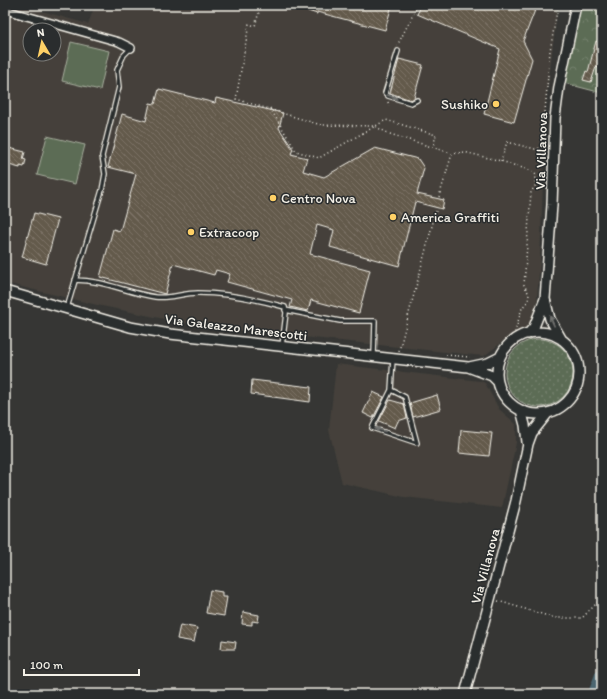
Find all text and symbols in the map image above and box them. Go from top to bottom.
north arrow [22,22,62,62]
text: N [36,26,45,40]
one-way arrow [387,94,399,100]
place label: Sushiko [441,96,488,113]
marker: Sushiko [491,99,501,109]
street label: Via Villanova [532,111,551,190]
place label: Centro Nova [281,190,357,207]
marker: Centro Nova [268,193,278,203]
place label: America Graffiti [401,209,499,226]
marker: America Graffiti [388,212,398,222]
place label: Extracoop [199,224,259,241]
marker: Extracoop [186,227,196,237]
street label: Via Galeazzo Marescotti [164,310,308,345]
one-way arrow [548,314,554,326]
one-way arrow [374,427,386,433]
street label: Via Villanova [467,526,504,606]
scale bar [24,651,139,677]
text: 100 m [30,658,63,672]

